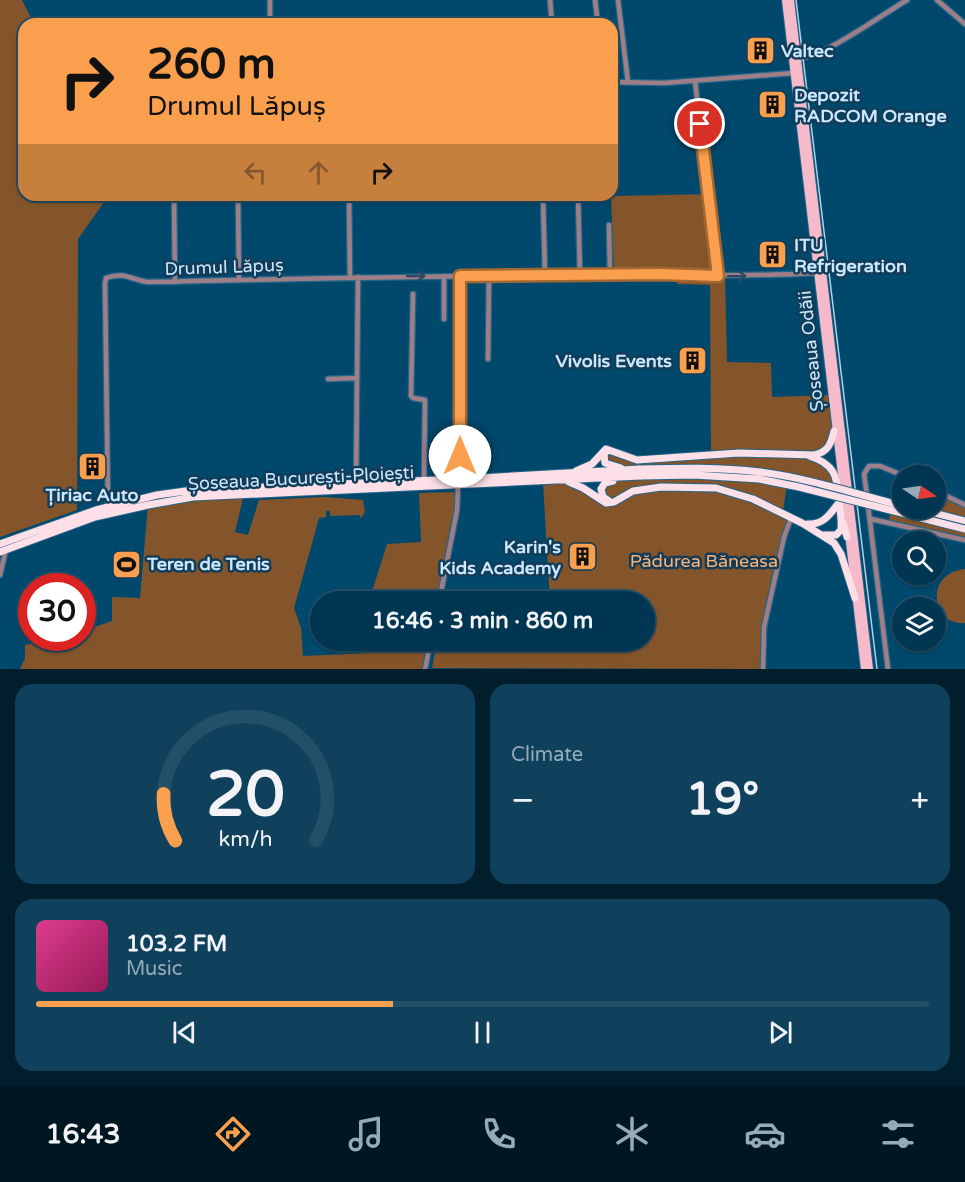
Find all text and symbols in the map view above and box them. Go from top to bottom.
building icon: Valtec [744,35,776,67]
text: 260 m [147,39,276,90]
place label: Valtec [781,40,834,62]
icon: right [48,42,126,120]
place label: Depozit RADCOM Orange [794,84,947,127]
building icon: Depozit RADCOM Orange [757,89,789,121]
text: Drumul Lăpuș [147,90,326,123]
pin [674,98,725,149]
icon: arrive [683,107,716,140]
icon: left [239,156,272,189]
icon: ahead [302,156,335,189]
icon: right [365,156,398,189]
place label: ITU Refrigeration [794,234,907,277]
building icon: ITU Refrigeration [757,239,789,271]
street label: Drumul Lăpuș [164,254,284,280]
one-way arrow [406,270,426,282]
one-way arrow [727,271,747,282]
street label: Șoseaua Odăii [794,289,828,413]
building icon: Vivolis Events [677,345,709,377]
place label: Vivolis Events [556,350,672,372]
position arrow [428,424,492,488]
building icon: Țiriac Auto [76,450,108,482]
street label: Șoseaua București-Ploiești [187,461,415,495]
north arrow [892,465,946,519]
map controls [892,465,946,651]
place label: Țiriac Auto [45,484,138,506]
button: search [892,531,946,585]
place label: Karin's Kids Academy [439,536,561,579]
building icon: Karin's Kids Academy [566,541,598,573]
sports icon: Teren de Tenis [110,548,142,580]
park label: Pădurea Băneasa [630,550,778,572]
place label: Teren de Tenis [146,553,270,575]
speed limit sign: 30 [18,573,96,651]
button: layers [892,597,946,651]
text: 16:46 · 3 min · 860 m [372,608,593,634]
text: Climate [511,743,583,767]
text: 20 [206,758,284,833]
text: 19° [686,773,759,827]
text: − [511,781,535,820]
text: + [910,781,929,820]
text: km/h [218,826,272,852]
text: 103.2 FM [126,931,227,957]
text: Music [126,957,182,981]
icon: previous [168,1016,201,1049]
icon: pause [466,1016,499,1049]
icon: next [764,1016,797,1049]
icon: directions [212,1113,254,1155]
icon: music [345,1113,387,1155]
icon: phone [478,1113,520,1155]
icon: climate [611,1113,653,1155]
icon: car [744,1113,786,1155]
icon: filters [877,1113,919,1155]
text: 16:43 [46,1118,120,1151]

